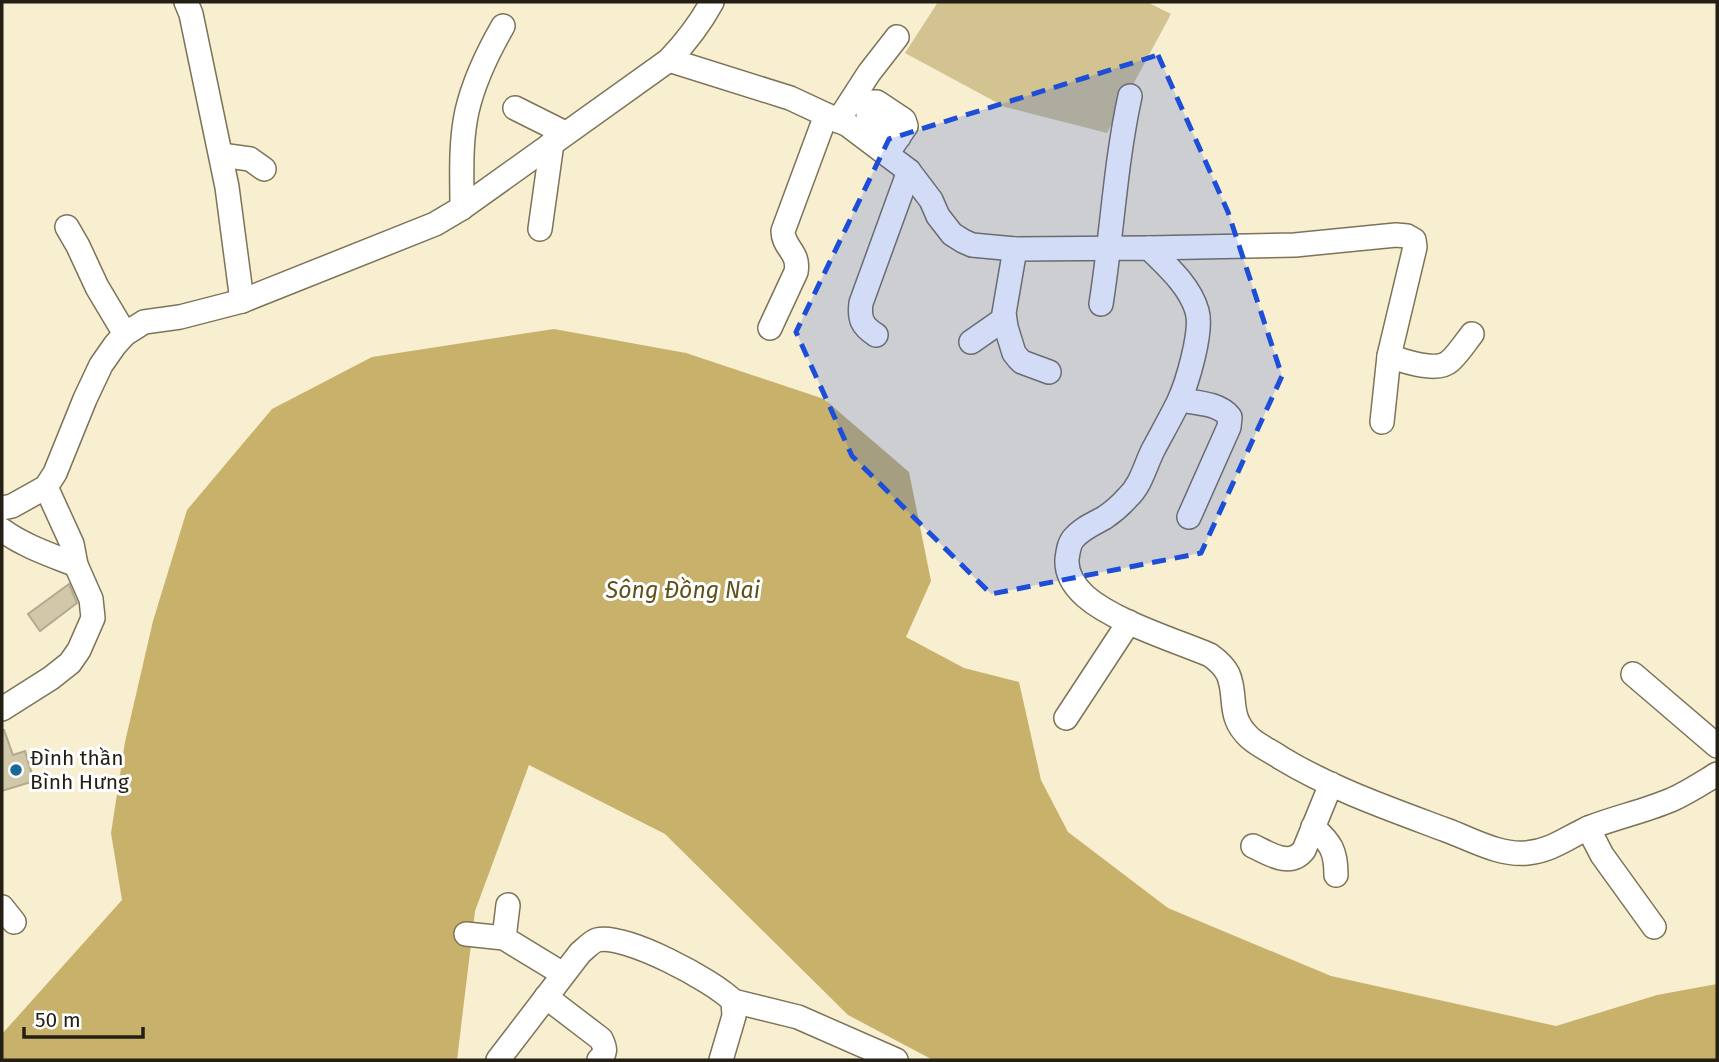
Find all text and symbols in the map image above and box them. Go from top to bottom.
water label: Sông Đồng Nai [605,576,761,604]
place label: Đình thần Bình Hưng [30,745,129,795]
marker: Đình thần Bình Hưng [8,762,24,778]
scale bar [24,996,144,1040]
text: 50 m [35,1007,81,1033]

